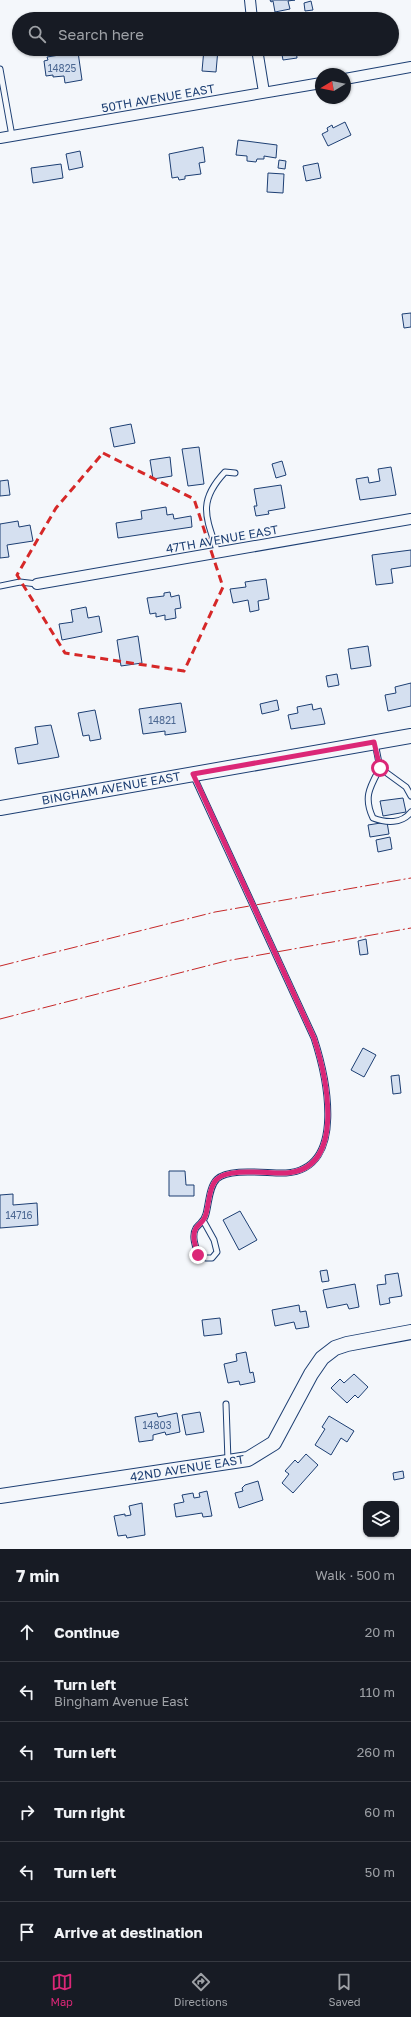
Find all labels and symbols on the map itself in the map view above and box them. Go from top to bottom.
house number: 14825 [48,62,77,74]
north arrow [315,68,351,104]
street label: 50TH AVENUE EAST [100,81,216,115]
street label: 47TH AVENUE EAST [165,522,280,556]
house number: 14821 [148,714,176,726]
route start [371,759,389,777]
street label: BINGHAM AVENUE EAST [40,768,182,808]
house number: 14716 [5,1209,33,1221]
route end [189,1246,207,1264]
house number: 14803 [142,1419,172,1431]
street label: 42ND AVENUE EAST [129,1451,246,1484]

